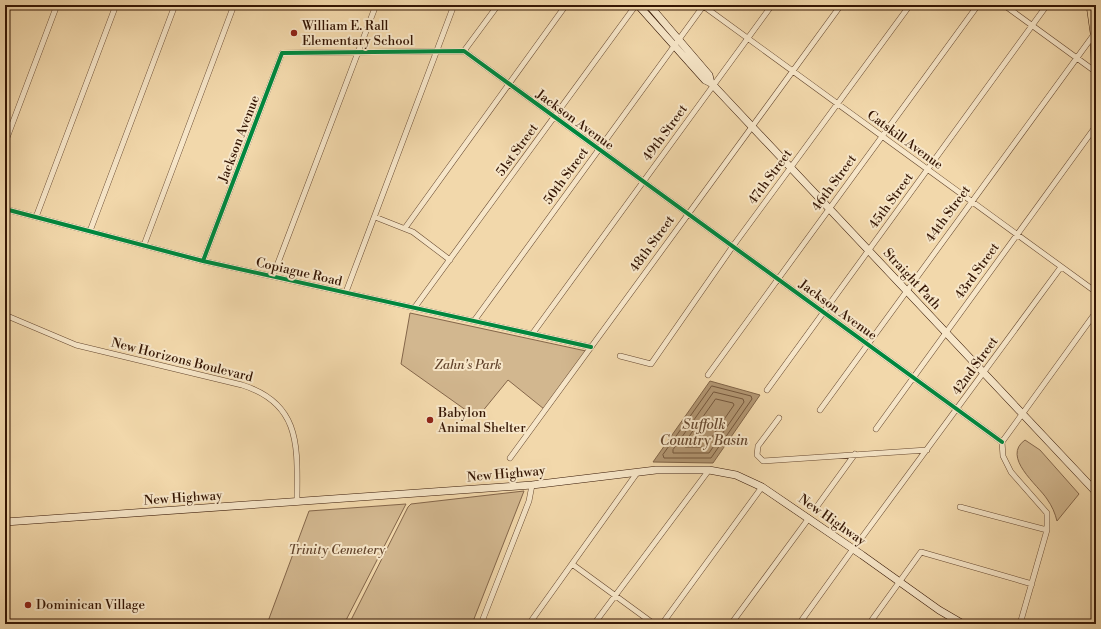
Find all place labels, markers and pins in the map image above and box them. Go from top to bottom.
place label: William E. Rall Elementary School [301,18,414,49]
marker: William E. Rall Elementary School [289,28,299,38]
place label: Babylon Animal Shelter [437,405,526,436]
marker: Babylon Animal Shelter [425,415,435,425]
place label: Dominican Village [36,597,145,613]
marker: Dominican Village [23,600,33,610]

